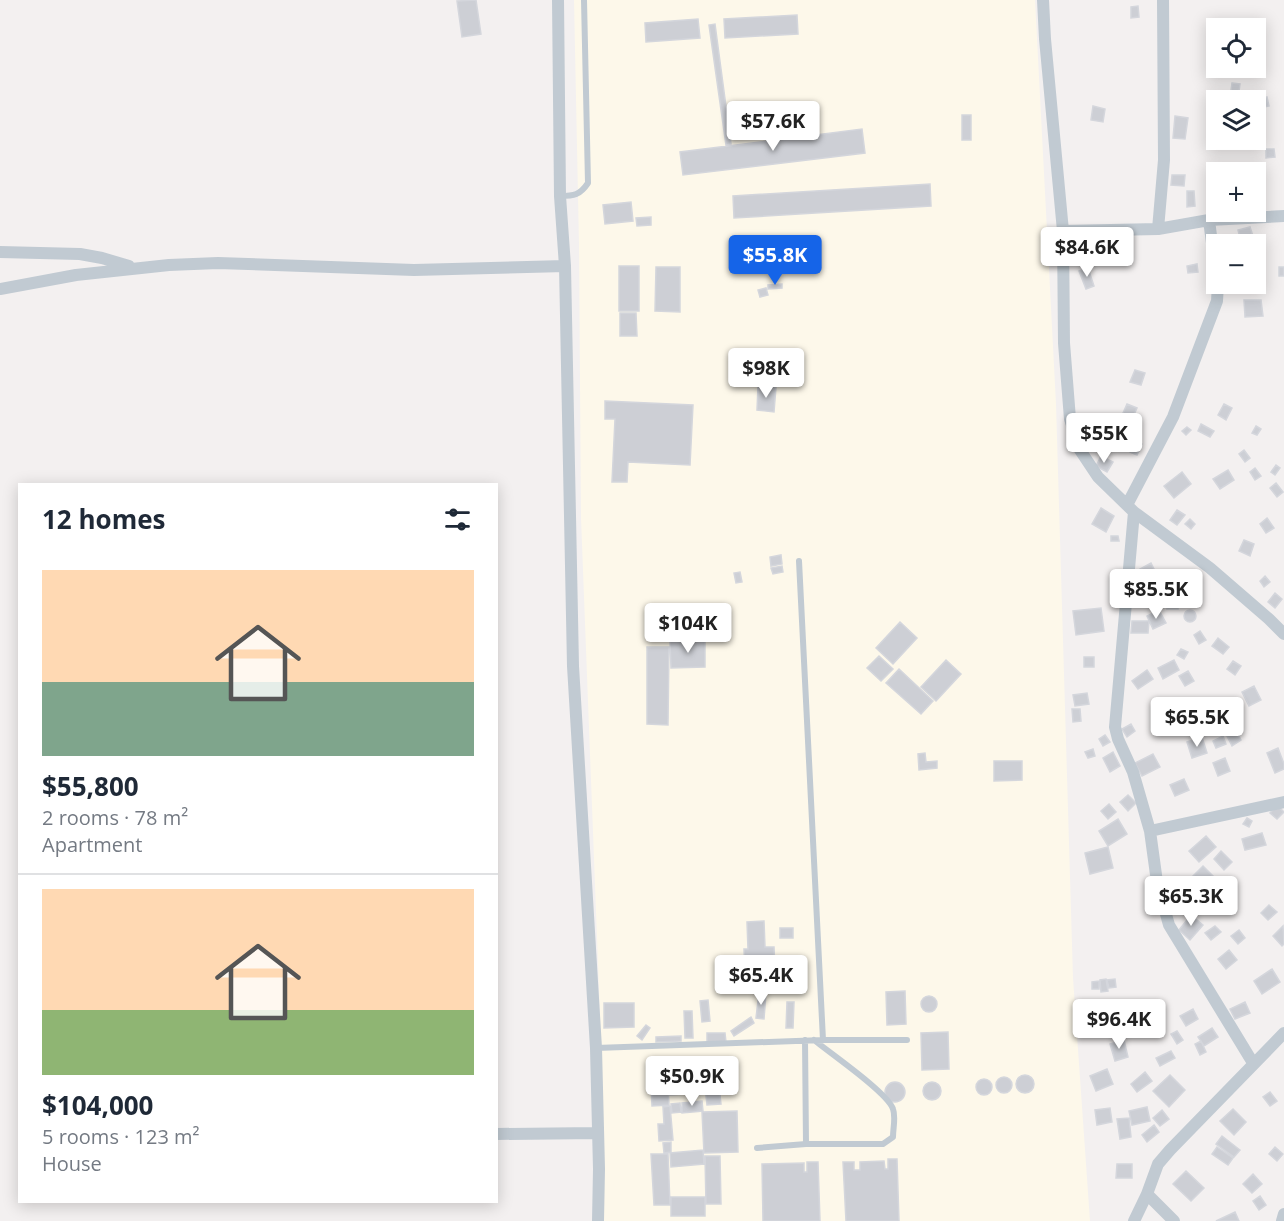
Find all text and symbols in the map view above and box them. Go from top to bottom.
map controls [1206,18,1266,294]
button: locate [1206,18,1266,78]
button: layers [1206,90,1266,150]
pin: $57.6K [724,101,822,152]
text: $57.6K [741,107,805,134]
button: + [1206,162,1266,222]
pin: $84.6K [1038,227,1136,278]
text: $84.6K [1055,233,1119,260]
button: − [1206,234,1266,294]
pin: $55.8K [726,235,824,286]
text: $55.8K [743,241,807,268]
pin: $98K [730,348,802,399]
text: $98K [742,354,790,381]
pin: $55K [1068,413,1140,464]
text: $55K [1080,419,1128,446]
text: 12 homes [42,501,166,537]
icon: filters [441,503,474,536]
pin: $85.5K [1107,569,1205,620]
text: $85.5K [1124,575,1188,602]
pin: $104K [646,603,730,654]
icon: home [204,609,312,717]
text: $104K [658,609,718,636]
pin: $65.5K [1148,697,1246,748]
text: $65.5K [1165,703,1229,730]
text: $55,800 [42,768,139,804]
text: 2 rooms · 78 m² [42,804,188,831]
text: Apartment [42,831,142,858]
pin: $65.3K [1142,876,1240,927]
text: $65.3K [1159,882,1223,909]
icon: home [204,928,312,1036]
pin: $65.4K [712,955,810,1006]
text: $65.4K [729,961,793,988]
pin: $96.4K [1070,999,1168,1050]
text: $96.4K [1087,1005,1151,1032]
pin: $50.9K [643,1056,741,1107]
text: $50.9K [660,1062,724,1089]
text: $104,000 [42,1087,153,1123]
text: 5 rooms · 123 m² [42,1123,200,1150]
text: House [42,1150,102,1177]

